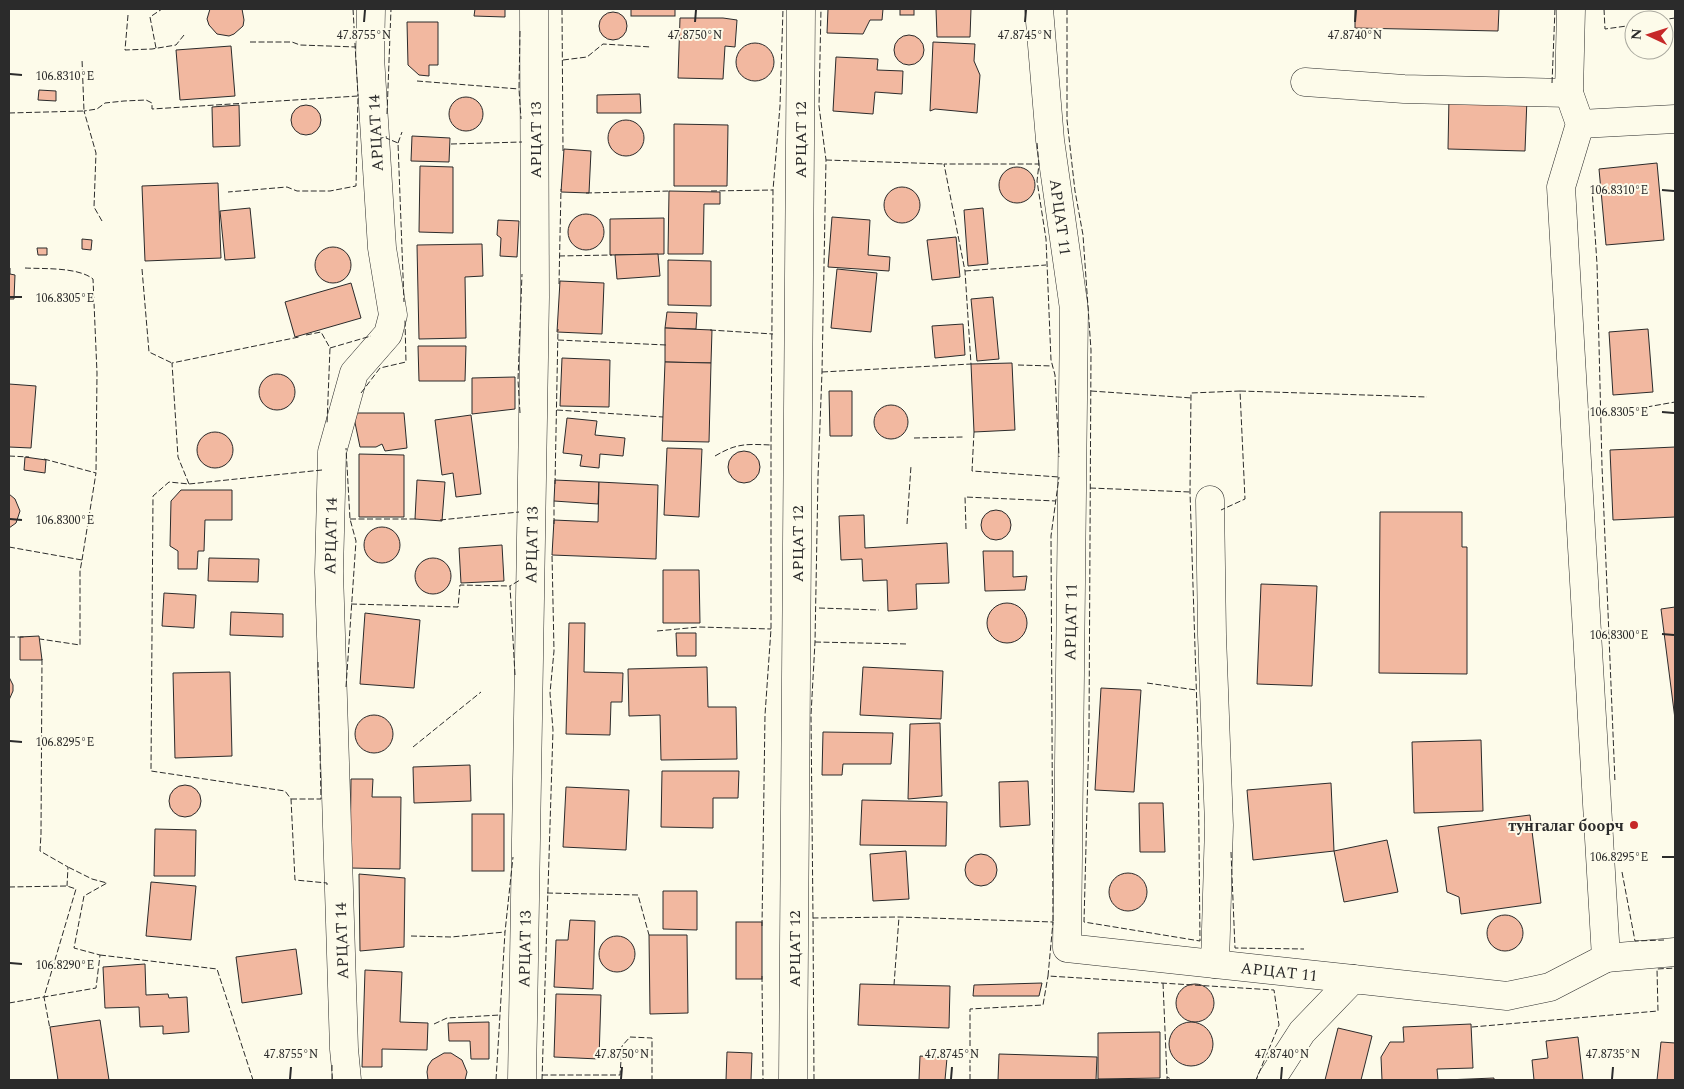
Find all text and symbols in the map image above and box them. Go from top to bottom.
north arrow [1624,10,1674,60]
text: 47.8755°N [337,26,391,45]
text: 47.8750°N [668,26,722,45]
text: 47.8745°N [998,26,1052,45]
text: 47.8740°N [1328,26,1382,45]
text: N [1626,28,1647,41]
text: 106.8310°E [36,67,94,86]
street label: АРЦАТ 14 [362,94,390,172]
street label: АРЦАТ 13 [524,101,548,179]
street label: АРЦАТ 12 [789,101,813,179]
street label: АРЦАТ 11 [1043,177,1077,257]
text: 106.8310°E [1590,181,1648,200]
text: 106.8305°E [36,289,94,308]
text: 106.8305°E [1590,403,1648,422]
street label: АРЦАТ 14 [318,497,344,575]
street label: АРЦАТ 12 [786,505,810,583]
street label: АРЦАТ 13 [519,506,545,584]
text: 106.8300°E [36,511,94,530]
street label: АРЦАТ 11 [1058,583,1084,661]
text: 106.8300°E [1590,626,1648,645]
text: 106.8295°E [36,733,94,752]
place label: тунгалаг боорч [1508,814,1624,838]
marker: тунгалаг боорч [1628,819,1640,831]
text: 106.8295°E [1590,848,1648,867]
street label: АРЦАТ 14 [329,902,355,980]
street label: АРЦАТ 13 [512,910,538,988]
street label: АРЦАТ 12 [783,910,807,988]
text: 106.8290°E [36,956,94,975]
street label: АРЦАТ 11 [1239,956,1318,988]
text: 47.8755°N [264,1045,318,1064]
text: 47.8750°N [595,1045,649,1064]
text: 47.8745°N [925,1045,979,1064]
text: 47.8740°N [1255,1045,1309,1064]
text: 47.8735°N [1586,1045,1640,1064]

